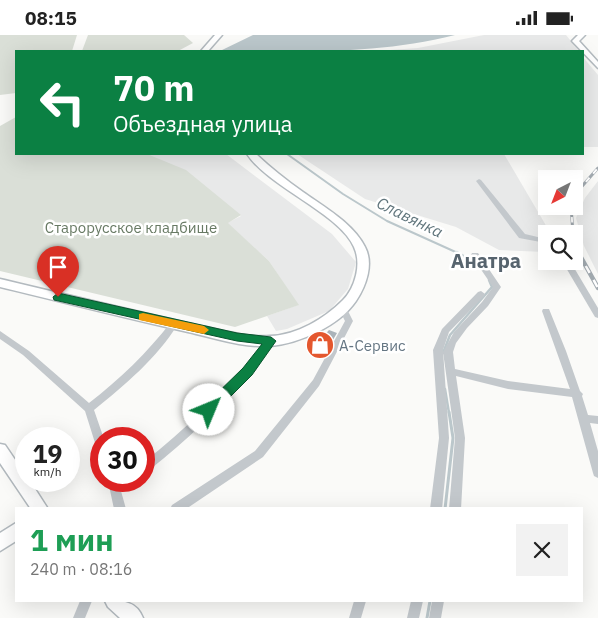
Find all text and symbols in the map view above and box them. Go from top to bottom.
text: 08:15 [25,6,77,30]
text: 70 m [113,65,195,111]
icon: left [30,70,95,135]
text: Объездная улица [113,109,293,138]
north arrow [538,170,582,215]
map controls [538,170,583,270]
water label: Славянка [374,192,446,242]
park label: Старорусское кладбище [45,218,217,237]
button: search [538,225,583,270]
pin [37,246,79,297]
district label: Анатра [451,247,521,274]
icon: arrive [44,253,72,281]
shop icon: А-Сервис [305,330,335,360]
place label: А-Сервис [339,336,406,355]
position arrow [182,383,234,435]
speed limit sign: 30 [90,427,155,492]
text: 19 [32,437,63,470]
text: km/h [33,464,62,479]
text: 1 мин [30,520,114,559]
button: close [516,524,568,576]
text: 240 m · 08:16 [30,559,132,579]

